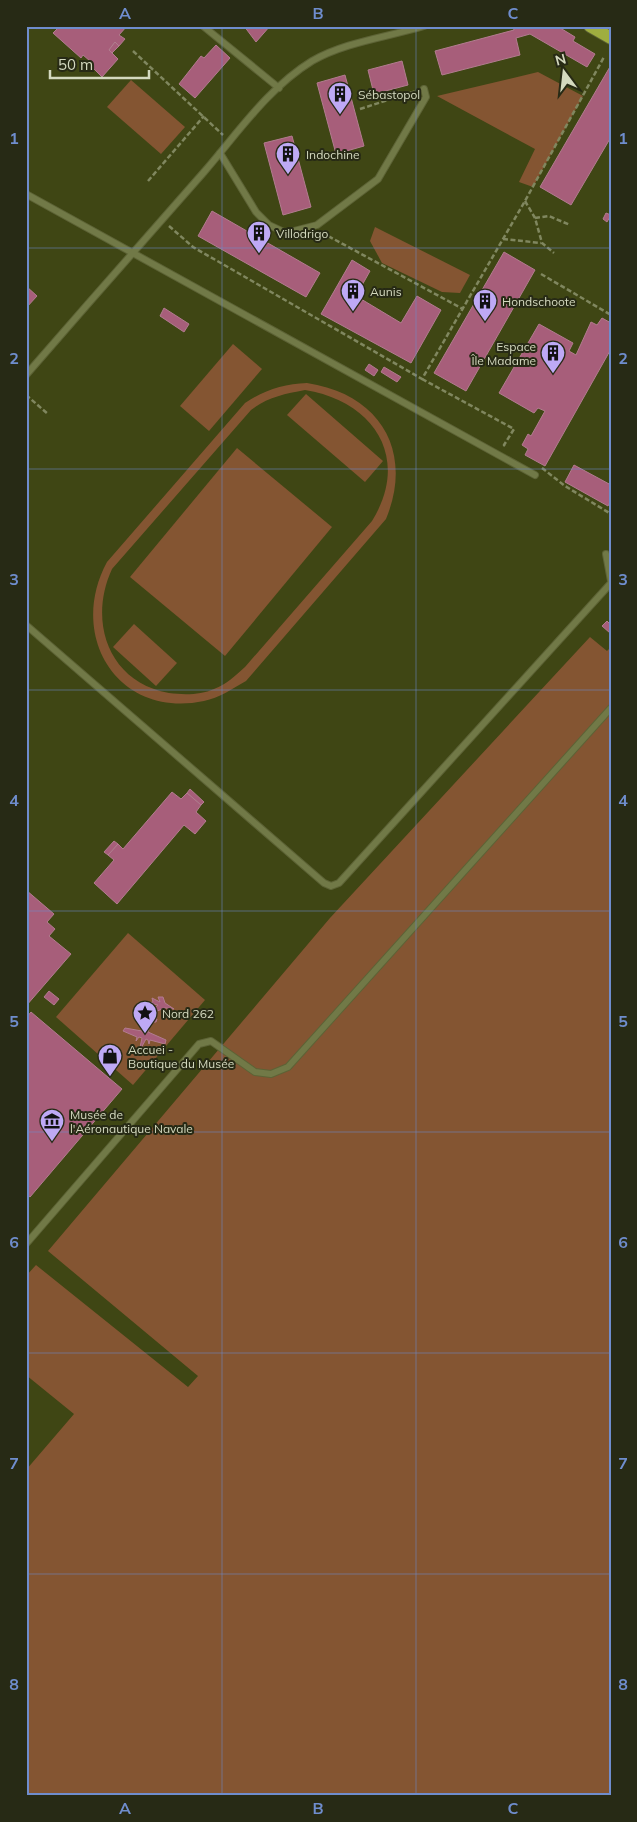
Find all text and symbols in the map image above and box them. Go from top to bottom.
text: A [119,3,131,23]
text: B [312,3,324,23]
text: C [508,3,519,23]
scale bar [50,48,149,80]
north arrow [540,48,590,98]
text: N [553,49,568,70]
text: 50 m [58,55,93,74]
building icon: Sébastopol [327,81,353,115]
place label: Sébastopol [358,87,420,102]
text: 1 [9,128,19,148]
text: 1 [618,128,628,148]
building icon: Indochine [275,141,301,175]
place label: Indochine [306,147,360,162]
building icon: Villodrigo [246,220,272,254]
place label: Villodrigo [276,226,328,241]
building icon: Aunis [340,278,366,312]
place label: Aunis [370,284,402,299]
building icon: Hondschoote [472,288,498,322]
place label: Hondschoote [502,294,576,309]
place label: Espace Île Madame [470,339,536,368]
building icon: Espace Île Madame [540,340,566,374]
text: 2 [9,348,19,368]
text: 2 [618,348,628,368]
text: 3 [9,569,19,589]
text: 3 [618,569,628,589]
text: 4 [9,790,19,810]
text: 4 [618,790,628,810]
place icon: Nord 262 [132,1000,158,1034]
place label: Nord 262 [162,1006,214,1021]
text: 5 [9,1011,19,1031]
text: 5 [618,1011,628,1031]
place label: Accuei - Boutique du Musée [128,1042,234,1071]
shop icon: Accuei - Boutique du Musée [97,1043,123,1077]
place label: Musée de l'Aéronautique Navale [70,1107,193,1136]
museum icon: Musée de l'Aéronautique Navale [39,1108,65,1142]
text: 6 [9,1232,19,1252]
text: 6 [618,1232,628,1252]
text: 7 [9,1453,19,1473]
text: 7 [618,1453,628,1473]
text: 8 [9,1674,19,1694]
text: 8 [618,1674,628,1694]
text: A [119,1798,131,1818]
text: B [312,1798,324,1818]
text: C [508,1798,519,1818]

